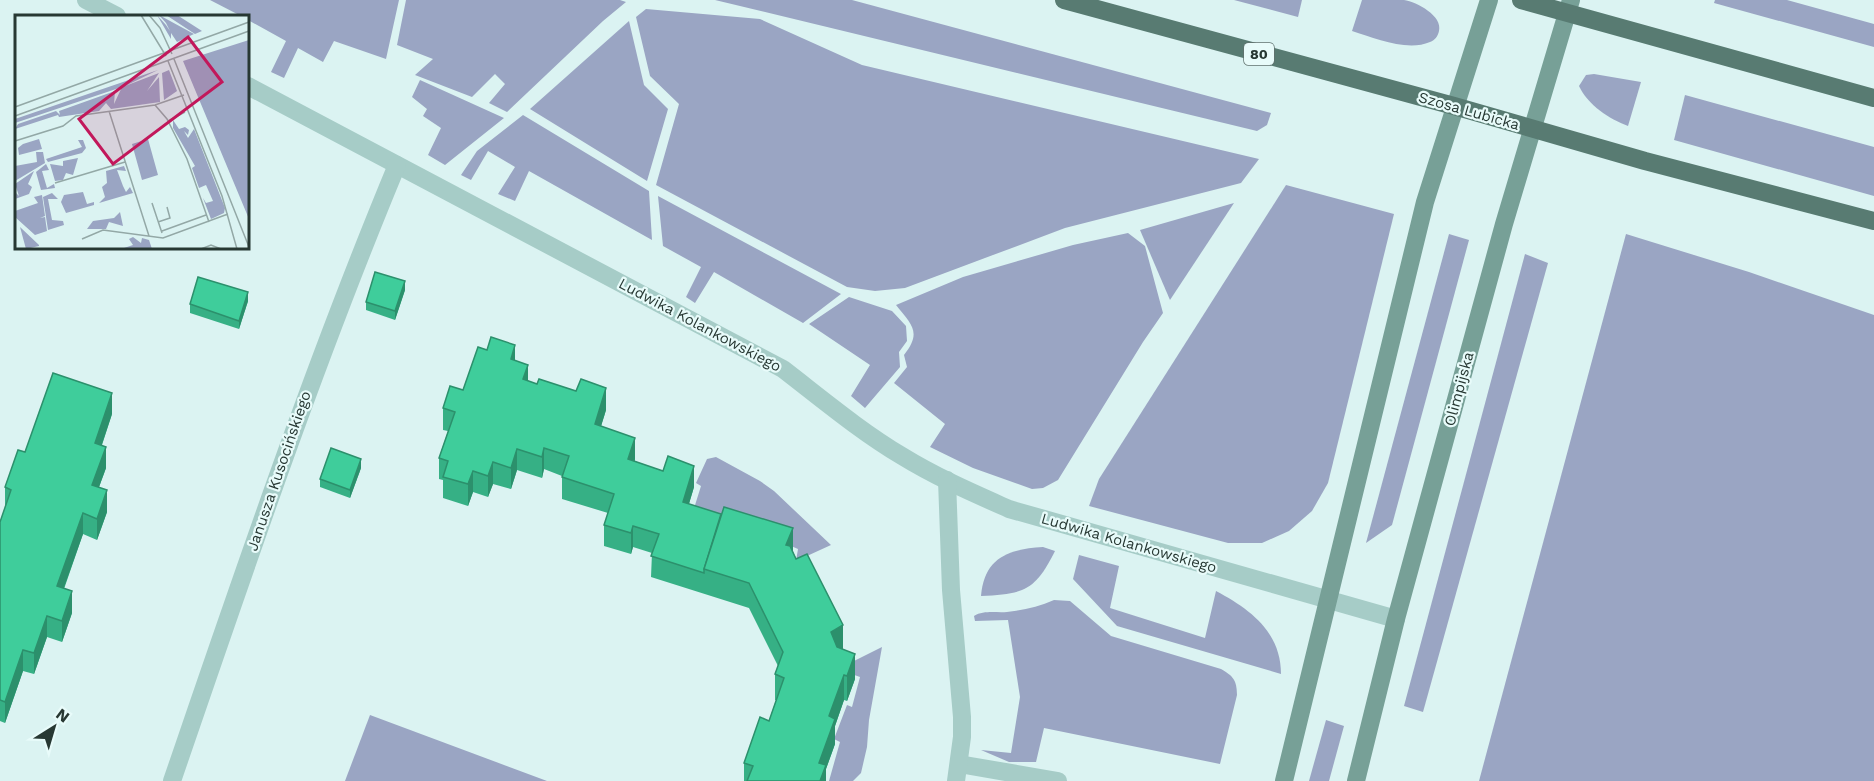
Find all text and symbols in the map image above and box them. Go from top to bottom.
inset map [15,15,249,249]
road number: 80 [1244,43,1274,65]
street label: Szosa Lubicka [1416,88,1522,134]
street label: Ludwika Kolankowskiego [616,274,784,376]
street label: Olimpijska [1440,349,1478,428]
street label: Janusza Kusocińskiego [243,389,315,553]
street label: Ludwika Kolankowskiego [1039,509,1219,577]
north arrow [24,697,84,757]
text: N [52,704,73,727]

